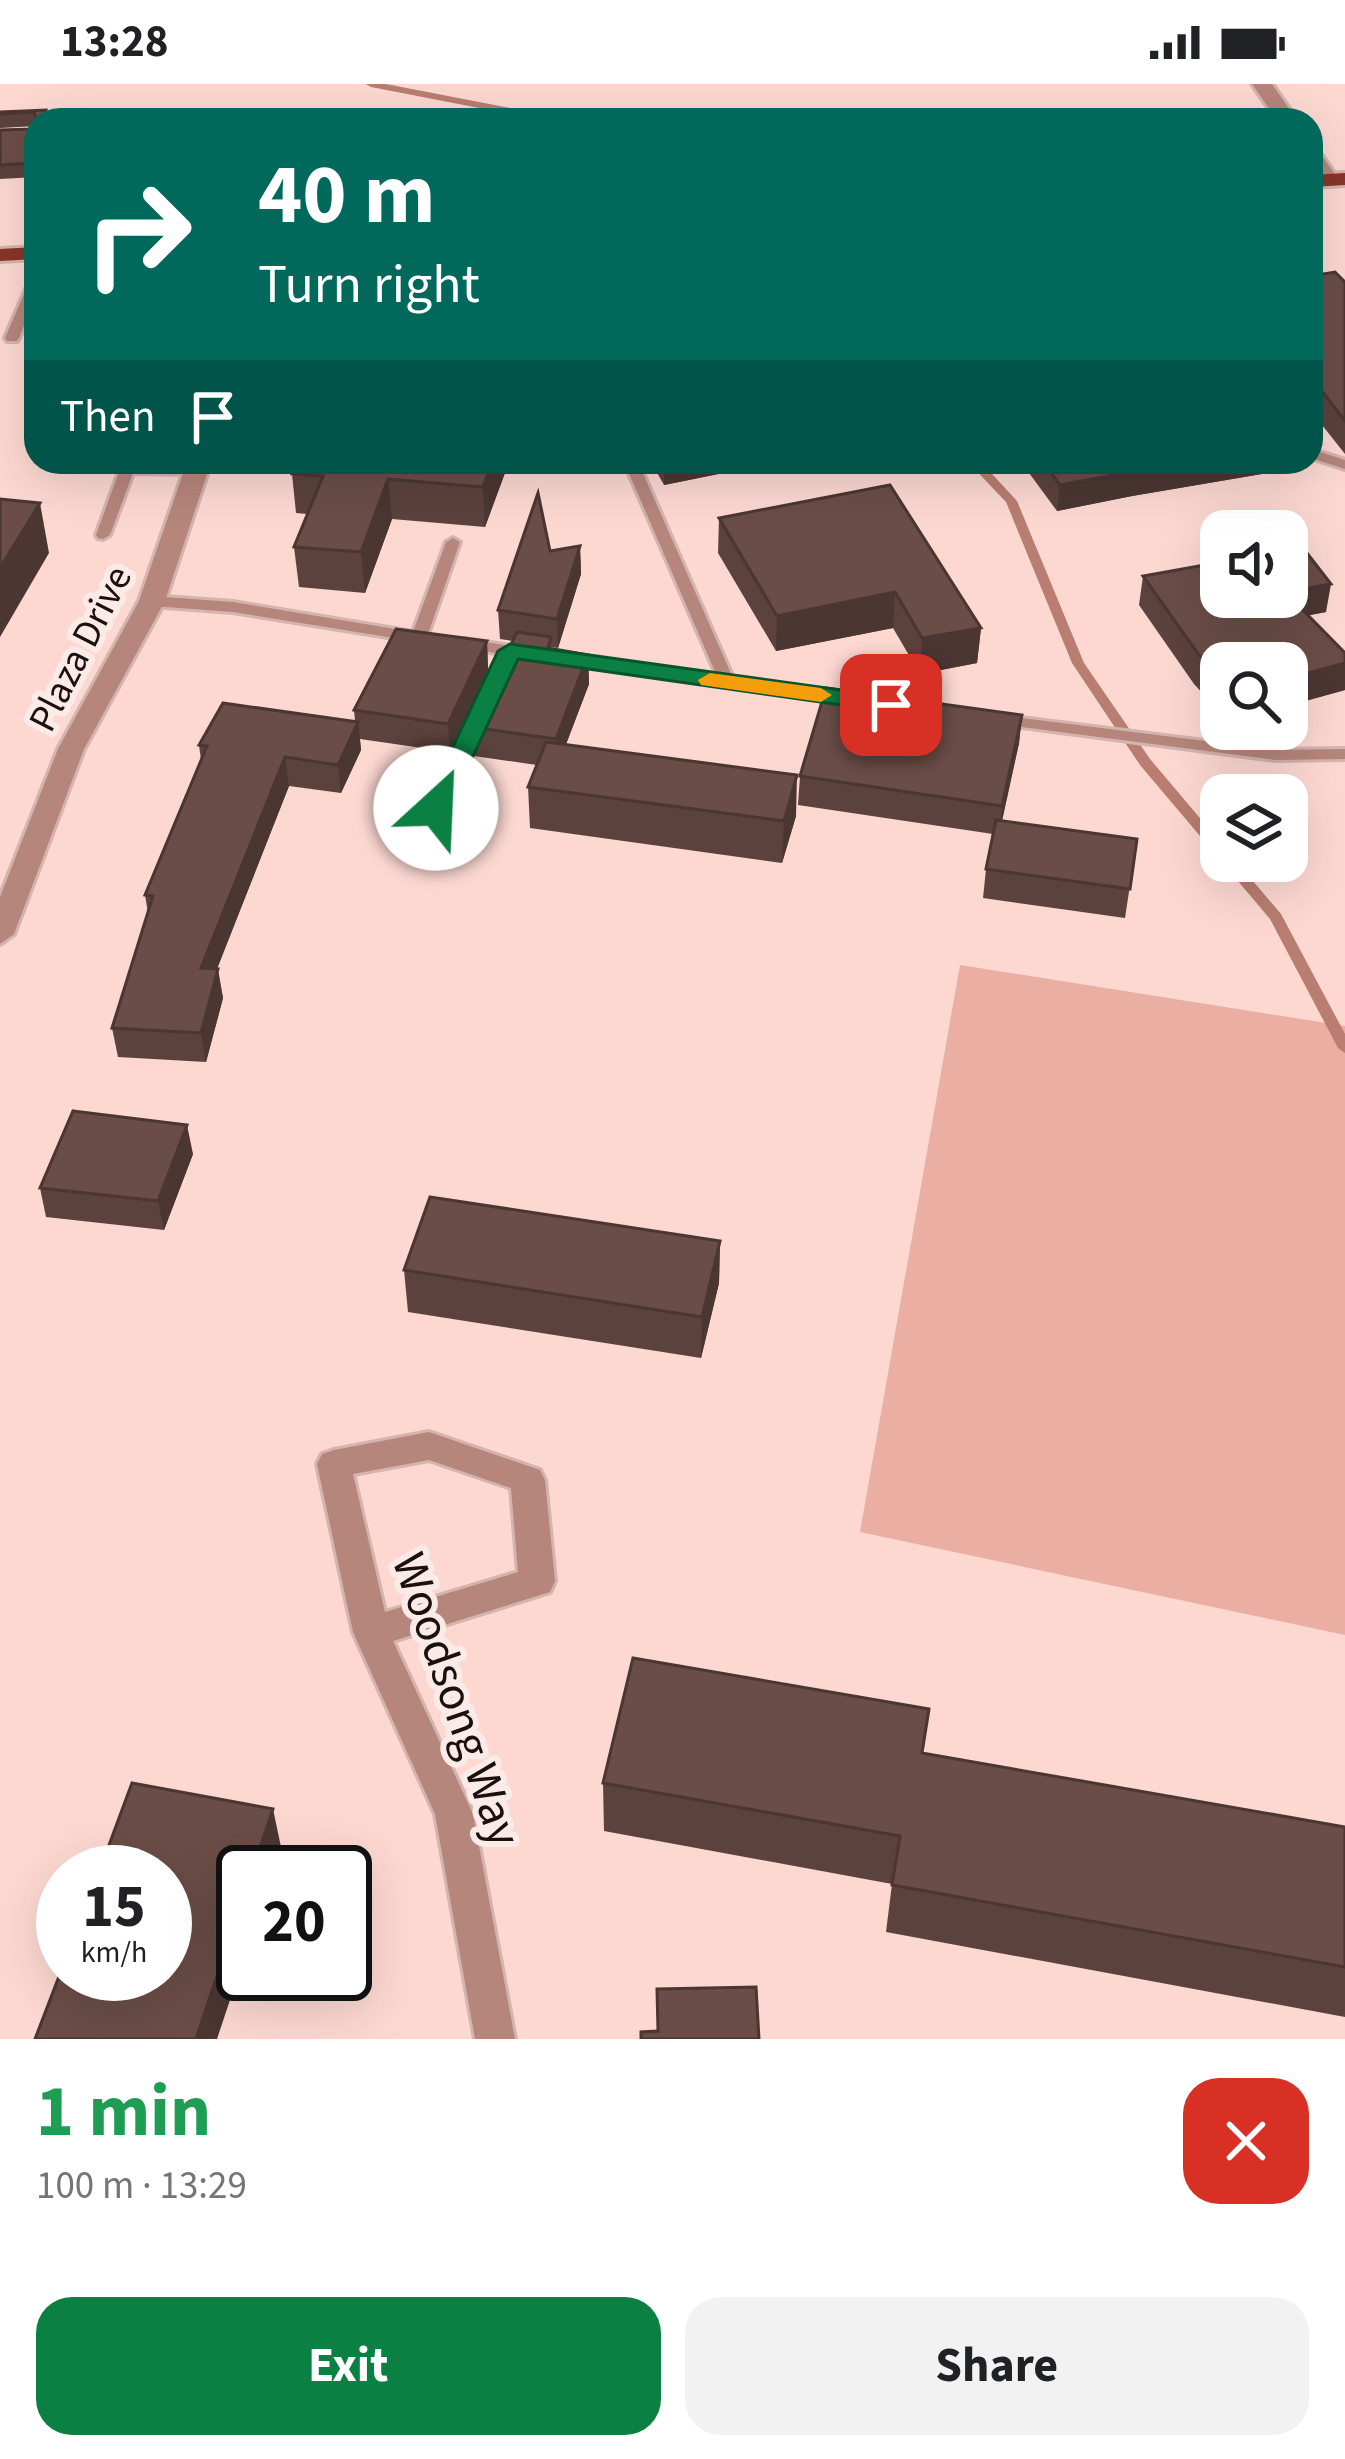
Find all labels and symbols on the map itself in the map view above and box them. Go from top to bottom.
street label: Plaza Drive [15,556,146,742]
pin [840,654,942,756]
position arrow [373,745,499,871]
street label: Woodsong Way [374,1544,538,1855]
speed limit sign: 20 [216,1845,372,2001]

